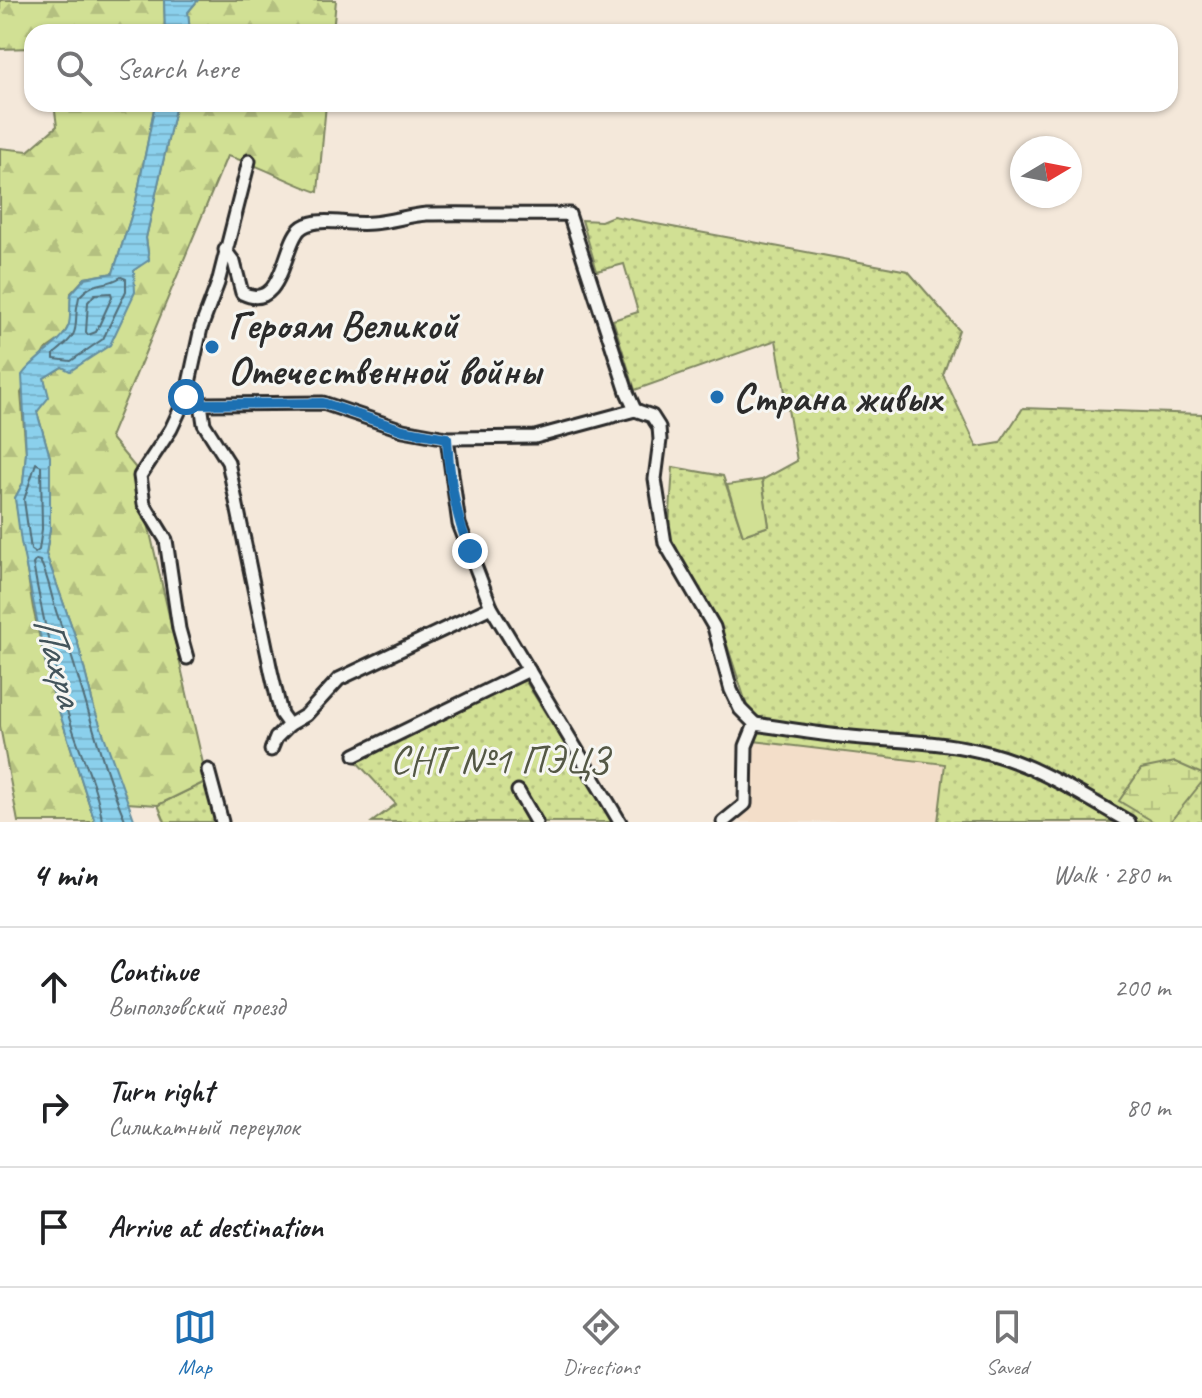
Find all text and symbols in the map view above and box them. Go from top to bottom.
search box [24,24,1178,112]
icon: search [52,46,96,90]
text: Search here [116,49,238,87]
north arrow [1010,136,1082,208]
place label: Героям Великой Отечественной войны [228,300,544,396]
marker: Героям Великой Отечественной войны [203,338,221,356]
place label: Страна живых [733,373,944,423]
route start [168,379,204,415]
marker: Страна живых [708,388,726,406]
route end [452,533,488,569]
water label: Пахра [21,609,98,715]
park label: СНТ №1 ПЭЦЗ [390,735,613,785]
text: 4 min [32,853,97,896]
text: Walk · 280 m [1053,858,1170,891]
text: Continue [108,952,198,990]
icon: ahead [32,965,76,1009]
text: 200 m [1114,971,1170,1004]
text: Выползовский проезд [108,990,285,1023]
text: Turn right [108,1072,213,1110]
icon: right [32,1085,76,1129]
text: 80 m [1126,1091,1170,1124]
text: Силикатный переулок [108,1110,299,1143]
icon: arrive [32,1205,76,1249]
text: Arrive at destination [108,1208,323,1246]
tab: Map [173,1305,217,1381]
tab: Directions [563,1305,639,1381]
tab: Saved [985,1305,1029,1381]

